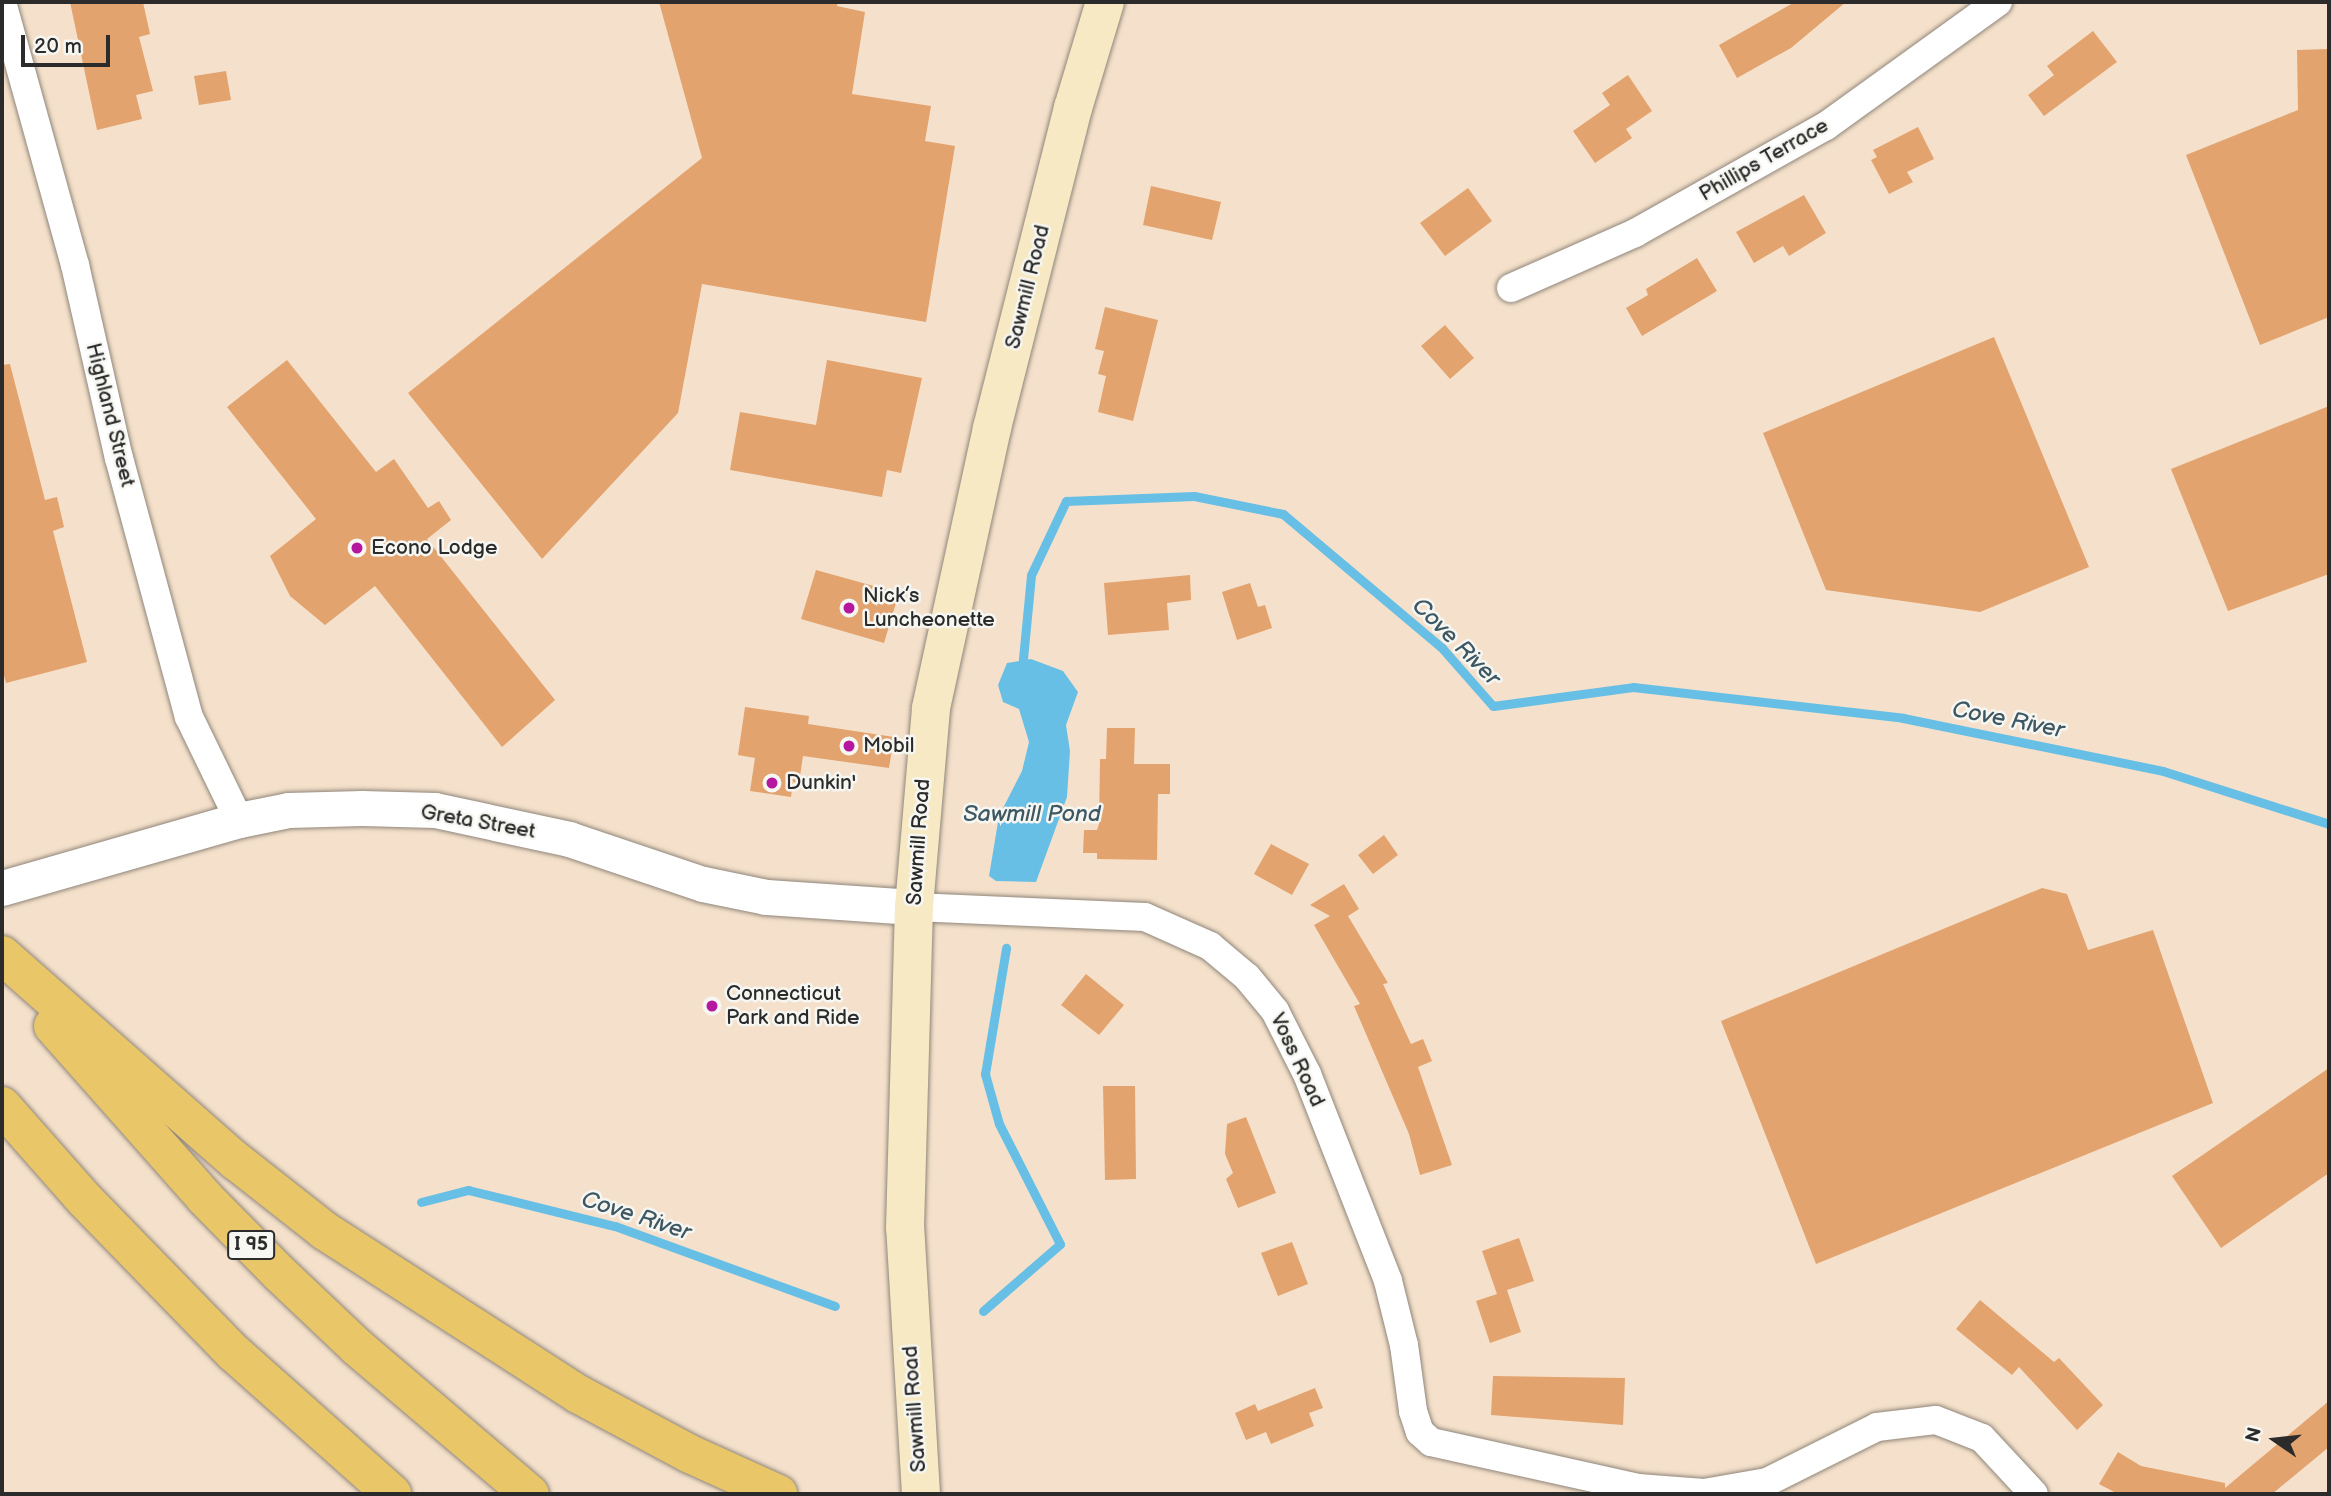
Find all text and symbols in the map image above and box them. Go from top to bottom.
scale bar [24,21,114,65]
text: 20 m [34,34,82,59]
street label: Phillips Terrace [1695,113,1833,207]
street label: Sawmill Road [1000,222,1056,352]
street label: Highland Street [80,340,140,490]
place label: Econo Lodge [371,535,497,561]
marker: Econo Lodge [349,540,365,556]
place label: Nick’s Luncheonette [863,583,995,633]
water label: Cove River [1406,592,1506,692]
marker: Nick’s Luncheonette [841,600,857,616]
water label: Cove River [1950,696,2066,744]
place label: Mobil [863,733,914,759]
marker: Mobil [841,738,857,754]
place label: Dunkin' [786,770,856,796]
marker: Dunkin' [764,775,780,791]
street label: Sawmill Road [902,778,936,906]
street label: Greta Street [418,799,538,845]
water label: Sawmill Pond [963,800,1101,828]
place label: Connecticut Park and Ride [726,981,860,1031]
marker: Connecticut Park and Ride [704,998,720,1014]
street label: Voss Road [1264,1009,1330,1111]
water label: Cove River [578,1185,694,1247]
road number: I 95 [226,1230,276,1260]
street label: Sawmill Road [898,1345,932,1473]
north arrow [2240,1405,2310,1475]
text: N [2241,1425,2267,1445]

